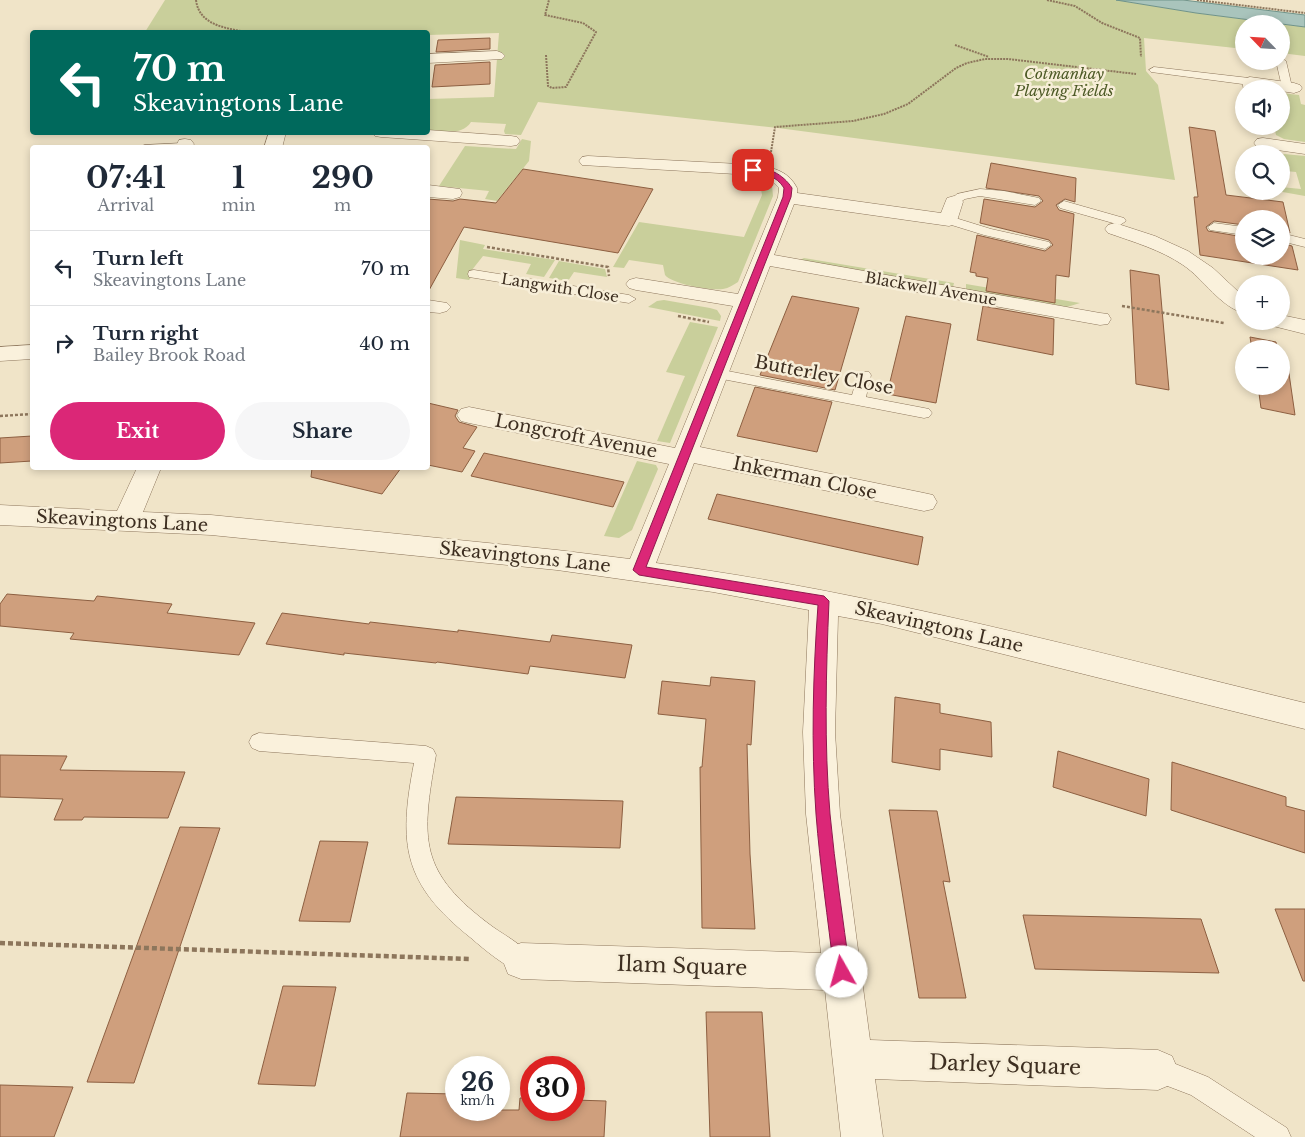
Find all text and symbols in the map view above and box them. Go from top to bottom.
north arrow [1235,15,1290,70]
map controls [1235,15,1290,395]
text: 70 m [133,47,226,90]
icon: left [50,50,115,115]
park label: Cotmanhay Playing Fields [1014,64,1114,100]
button: sound [1235,80,1290,135]
text: Skeavingtons Lane [133,90,344,117]
button: search [1235,145,1290,200]
pin [732,149,774,191]
icon: arrive [739,156,767,184]
text: 07:41 [86,159,166,196]
text: 1 [232,159,245,196]
text: 290 [312,159,374,196]
text: Arrival [98,195,154,215]
text: min [222,195,255,215]
text: m [334,195,351,215]
button: layers [1235,210,1290,265]
text: Turn left [93,247,184,270]
icon: left [50,254,78,282]
text: 70 m [361,257,410,280]
street label: Blackwell Avenue [864,268,999,309]
street label: Langwith Close [500,269,620,306]
text: Skeavingtons Lane [93,270,246,290]
button: + [1235,275,1290,330]
text: Turn right [93,322,199,345]
icon: right [50,329,78,357]
text: 40 m [359,332,410,355]
button: − [1235,340,1290,395]
text: Bailey Brook Road [93,345,246,365]
street label: Butterley Close [753,351,895,399]
button: Exit [50,402,225,460]
button: Share [235,402,410,460]
street label: Longcroft Avenue [493,409,659,463]
street label: Inkerman Close [731,452,879,504]
street label: Skeavingtons Lane [35,506,209,536]
street label: Skeavingtons Lane [438,537,612,577]
street label: Skeavingtons Lane [853,597,1025,657]
position arrow [815,945,867,997]
street label: Ilam Square [616,951,748,981]
street label: Darley Square [928,1049,1082,1081]
speed limit sign: 30 [520,1056,585,1121]
text: 26 [461,1067,494,1098]
text: km/h [460,1093,495,1108]

